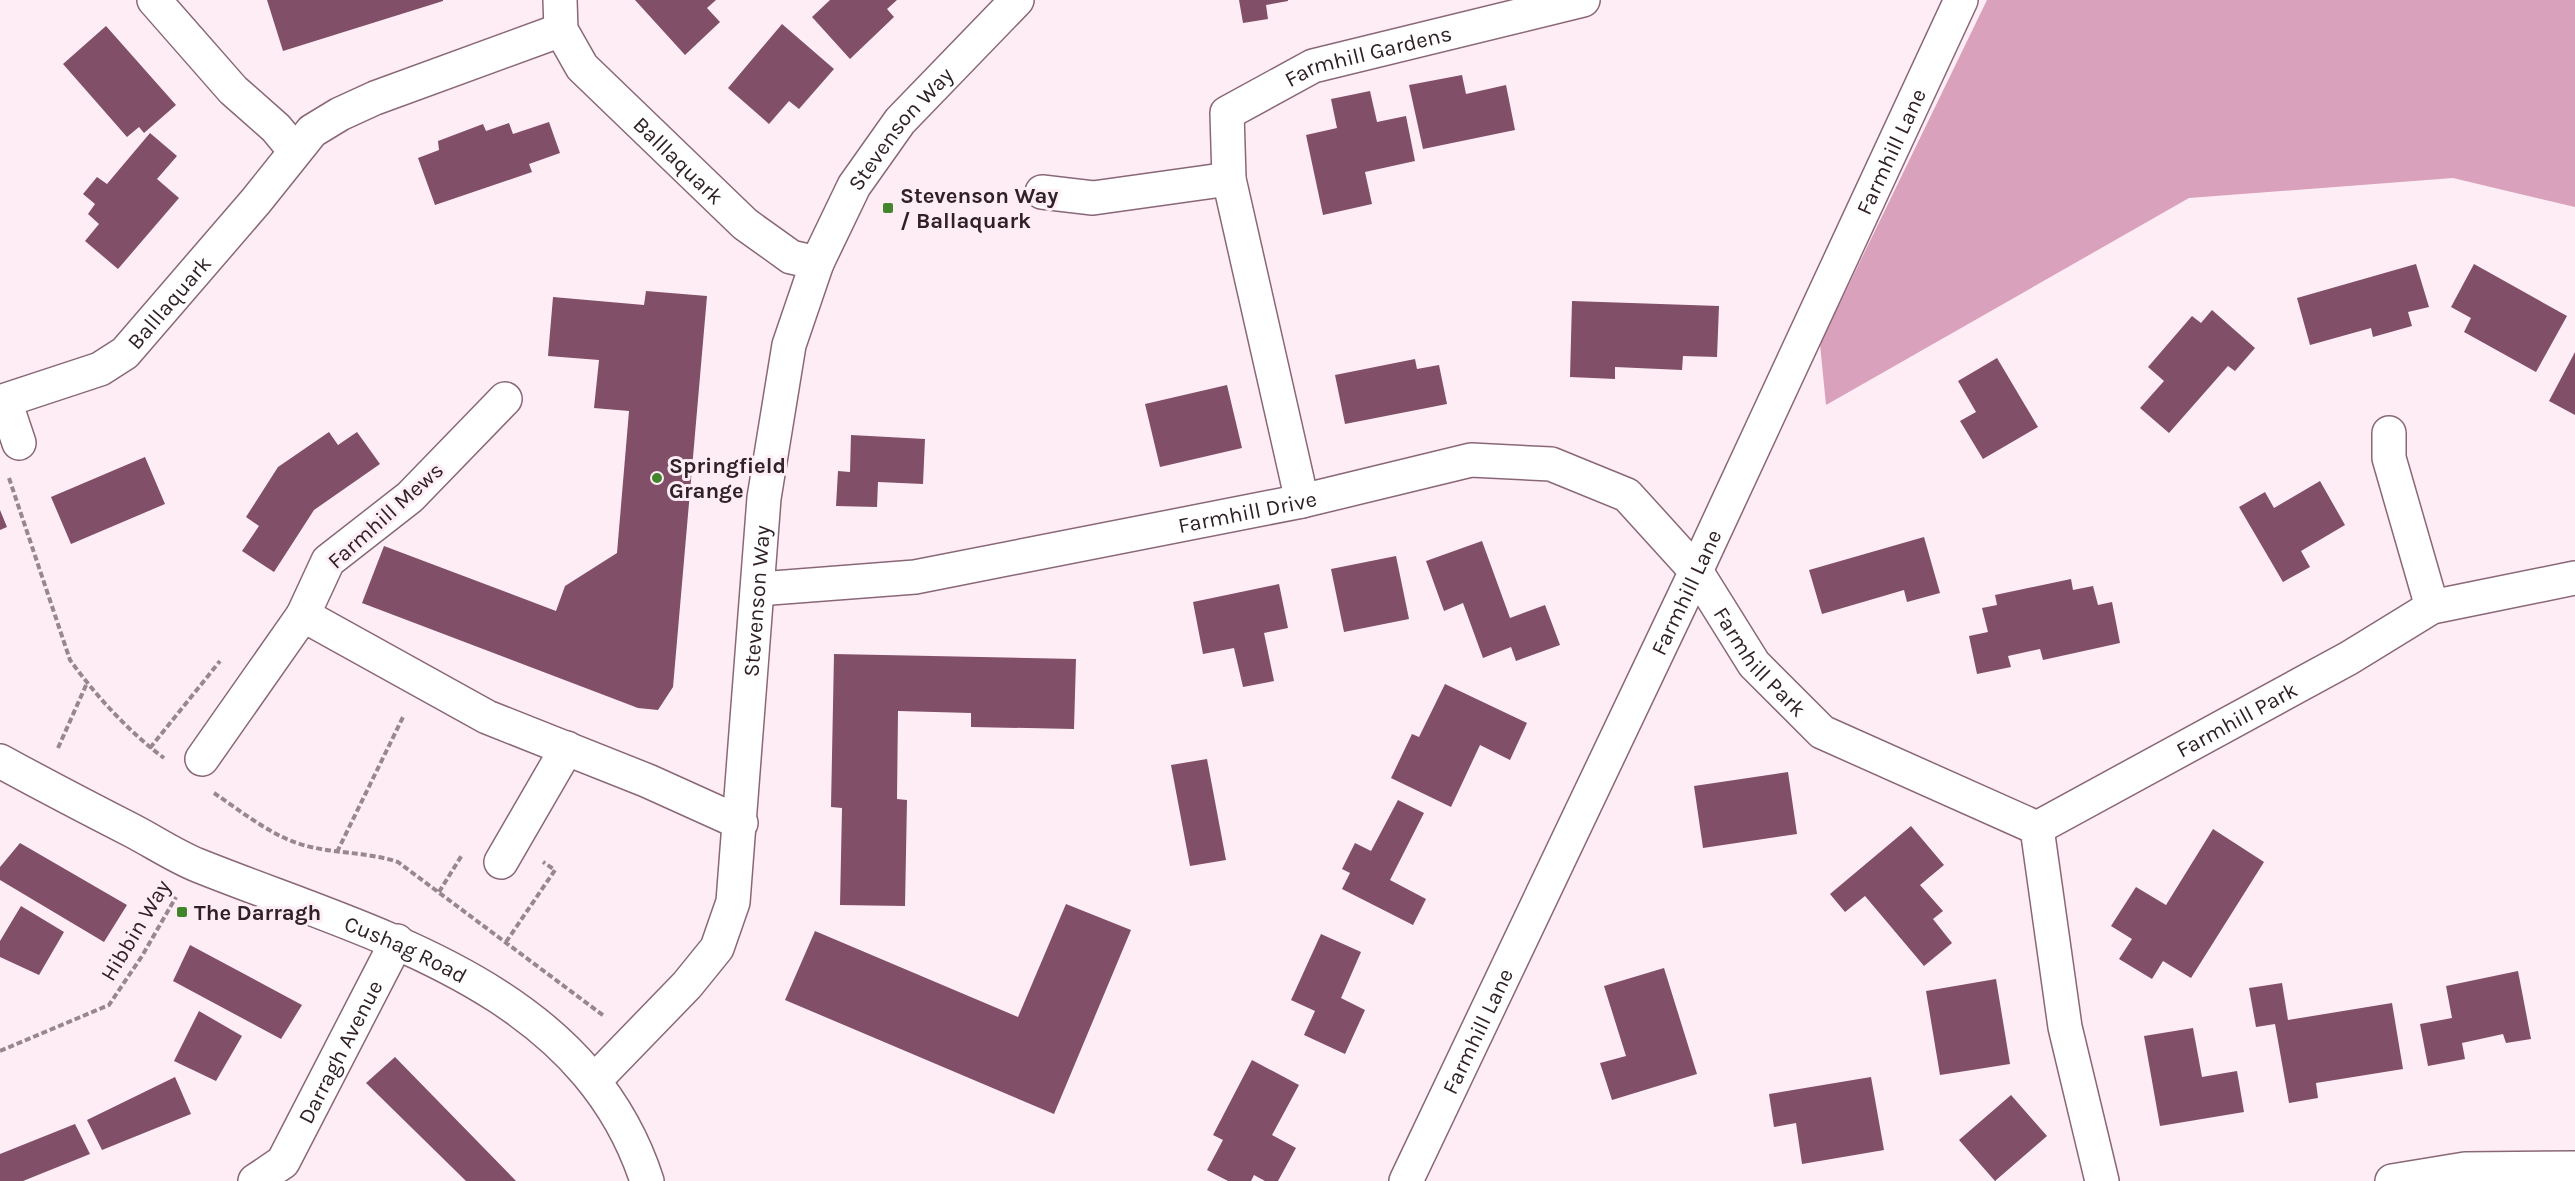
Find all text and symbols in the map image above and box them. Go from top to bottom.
street label: Farmhill Gardens [1280,21,1454,93]
street label: Stevenson Way [843,62,959,196]
street label: Farmhill Lane [1851,85,1932,219]
street label: Balllaquark [628,112,729,210]
place label: Stevenson Way / Ballaquark [900,183,1058,234]
marker: Stevenson Way / Ballaquark [881,201,895,215]
street label: Balllaquark [122,251,217,355]
place label: Springfield Grange [669,453,786,504]
street label: Farmhill Mews [323,457,449,574]
marker: Springfield Grange [650,471,664,485]
street label: Farmhill Drive [1176,486,1319,539]
street label: Stevenson Way [738,524,776,678]
street label: Farmhill Lane [1646,525,1727,660]
street label: Farmhill Park [1708,602,1811,722]
street label: Farmhill Park [2172,677,2302,764]
street label: Hibbin Way [95,875,176,986]
place label: The Darragh [194,900,321,926]
marker: The Darragh [175,905,189,919]
street label: Cushag Road [340,911,471,989]
street label: Farmhill Lane [1437,964,1519,1099]
street label: Darragh Avenue [293,976,389,1128]

